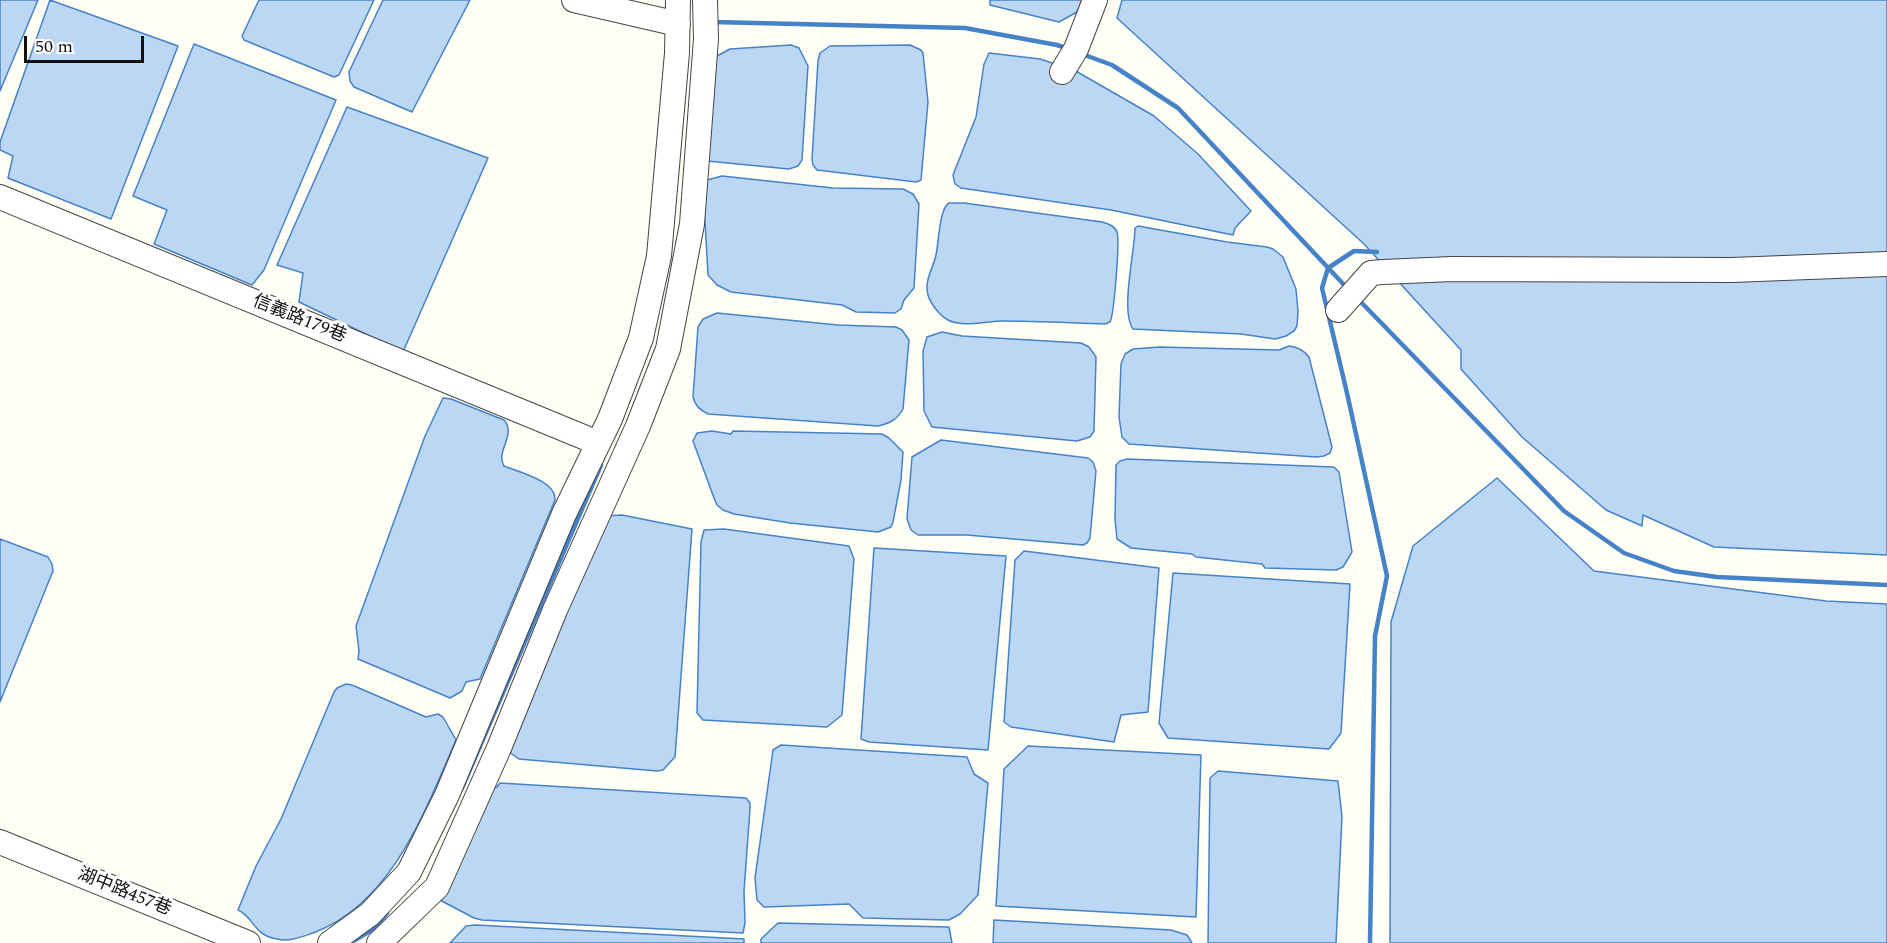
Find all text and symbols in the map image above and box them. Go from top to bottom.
scale bar [27,24,147,62]
text: 50 m [35,33,73,60]
street label: 信義路179巷 [249,291,349,349]
street label: 湖中路457巷 [74,864,174,922]

